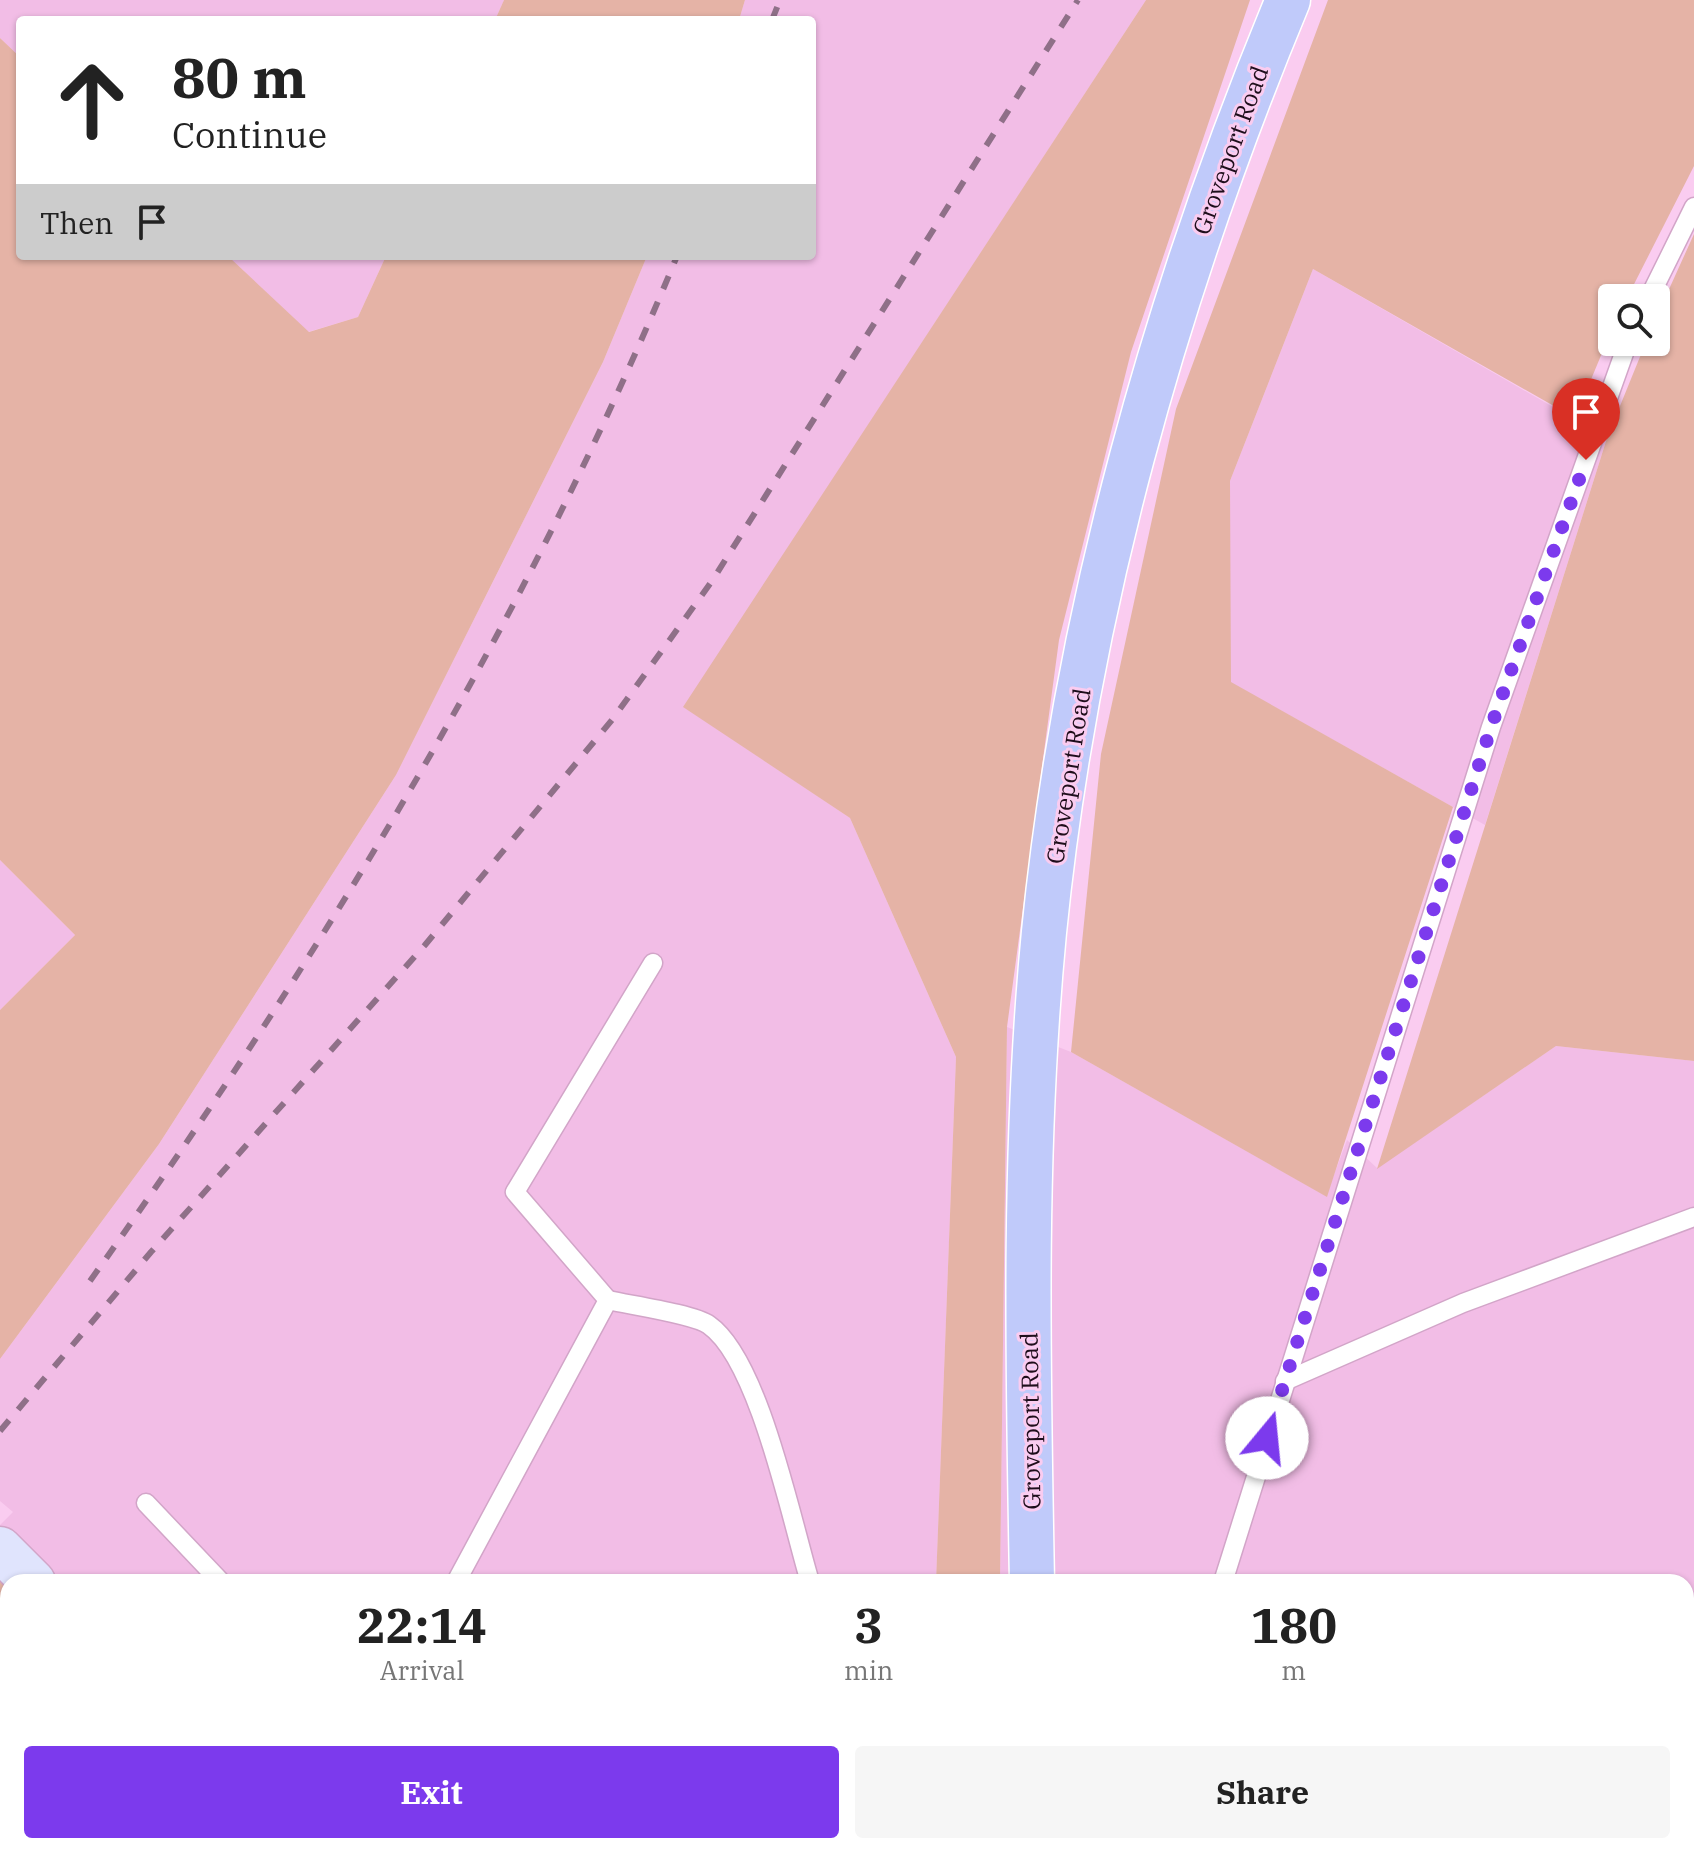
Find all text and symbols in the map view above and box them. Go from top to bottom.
text: 80 m [172,41,307,113]
icon: ahead [40,48,144,152]
street label: Groveport Road [1185,61,1275,239]
text: Continue [172,111,327,158]
icon: arrive [130,200,174,244]
text: Then [40,203,114,242]
map controls [1598,284,1670,356]
button: search [1598,284,1670,356]
pin [1552,378,1620,460]
icon: arrive [1564,390,1608,434]
street label: Groveport Road [1038,686,1098,866]
street label: Groveport Road [1012,1332,1048,1510]
position arrow [1225,1396,1309,1480]
text: 22:14 [357,1594,487,1656]
text: 3 [854,1594,883,1656]
text: 180 [1251,1594,1337,1656]
text: Arrival [380,1653,464,1687]
text: min [844,1653,893,1687]
text: m [1281,1653,1306,1687]
button: Exit [24,1746,839,1838]
button: Share [855,1746,1670,1838]

